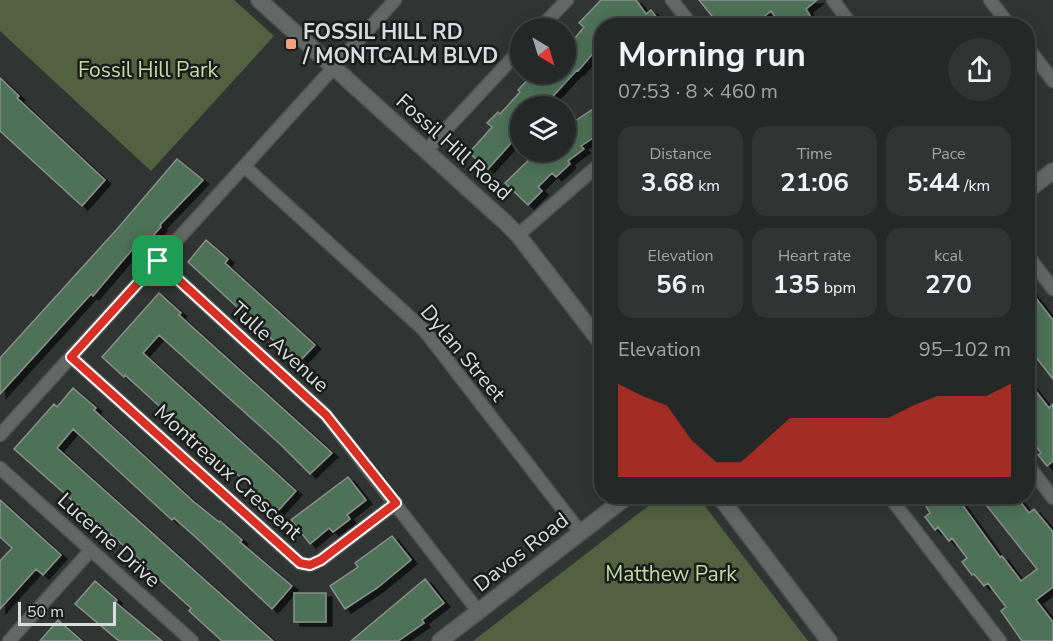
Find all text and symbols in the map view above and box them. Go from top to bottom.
place label: FOSSIL HILL RD / MONTCALM BLVD [302,18,498,70]
north arrow [510,18,576,84]
map controls [510,18,576,162]
text: Morning run [618,33,806,78]
marker: FOSSIL HILL RD / MONTCALM BLVD [284,37,298,51]
button: share [948,38,1011,101]
park label: Fossil Hill Park [78,56,219,84]
text: 07:53 · 8 × 460 m [618,78,778,105]
street label: Fossil Hill Road [390,87,518,207]
button: layers [510,96,576,162]
text: Distance [649,143,712,165]
text: Time [797,143,832,165]
text: Pace [932,143,965,165]
text: 3.68 [641,165,694,200]
text: 21:06 [780,165,849,200]
text: 5:44 [907,165,960,200]
text: km [694,175,720,197]
text: /km [960,175,990,197]
pin [132,235,183,286]
icon: arrive [141,244,174,277]
text: Elevation [647,245,714,267]
text: Heart rate [778,245,851,267]
text: kcal [934,245,963,267]
text: 56 [656,267,687,302]
text: 135 [773,267,820,302]
text: 270 [925,267,972,302]
text: m [687,277,705,299]
text: bpm [820,277,856,299]
street label: Tulle Avenue [225,295,335,399]
street label: Dylan Street [414,299,512,408]
text: Elevation [618,336,701,363]
text: 95–102 m [919,336,1011,363]
street label: Montreaux Crescent [148,398,308,546]
street label: Lucerne Drive [52,486,166,594]
street label: Davos Road [468,506,574,598]
park label: Matthew Park [605,560,737,588]
scale bar [18,599,116,626]
text: 50 m [27,601,64,623]

